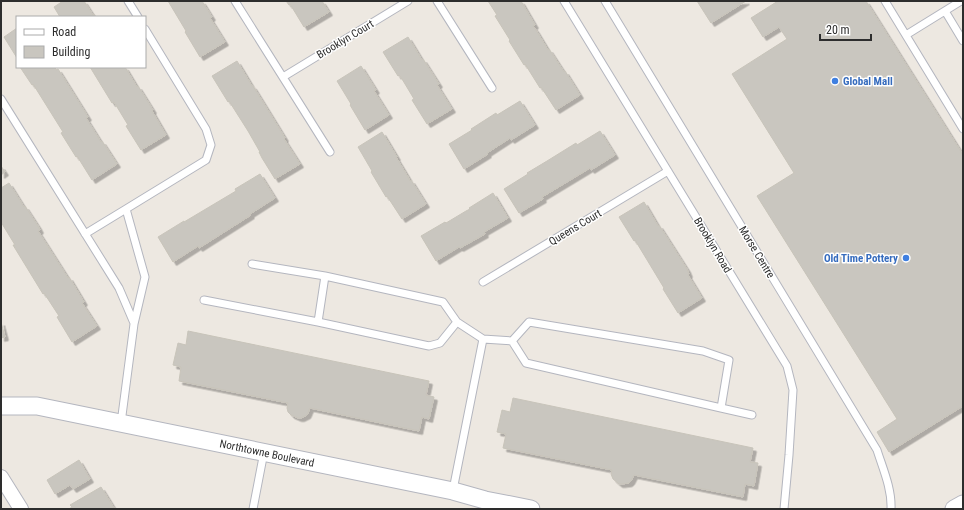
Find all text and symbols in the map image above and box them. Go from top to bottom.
legend [16,16,146,68]
scale bar [820,16,871,42]
street label: Brooklyn Court [314,17,376,62]
text: 20 m [826,23,850,37]
text: Road [52,25,76,39]
text: Building [52,45,90,59]
place label: Global Mall [843,75,893,88]
marker: Global Mall [830,76,840,86]
street label: Queens Court [547,207,604,248]
street label: Brooklyn Road [691,215,734,275]
street label: Morse Centre [736,224,777,281]
place label: Old Time Pottery [824,252,898,265]
marker: Old Time Pottery [901,253,911,263]
street label: Northtowne Boulevard [218,437,315,470]

